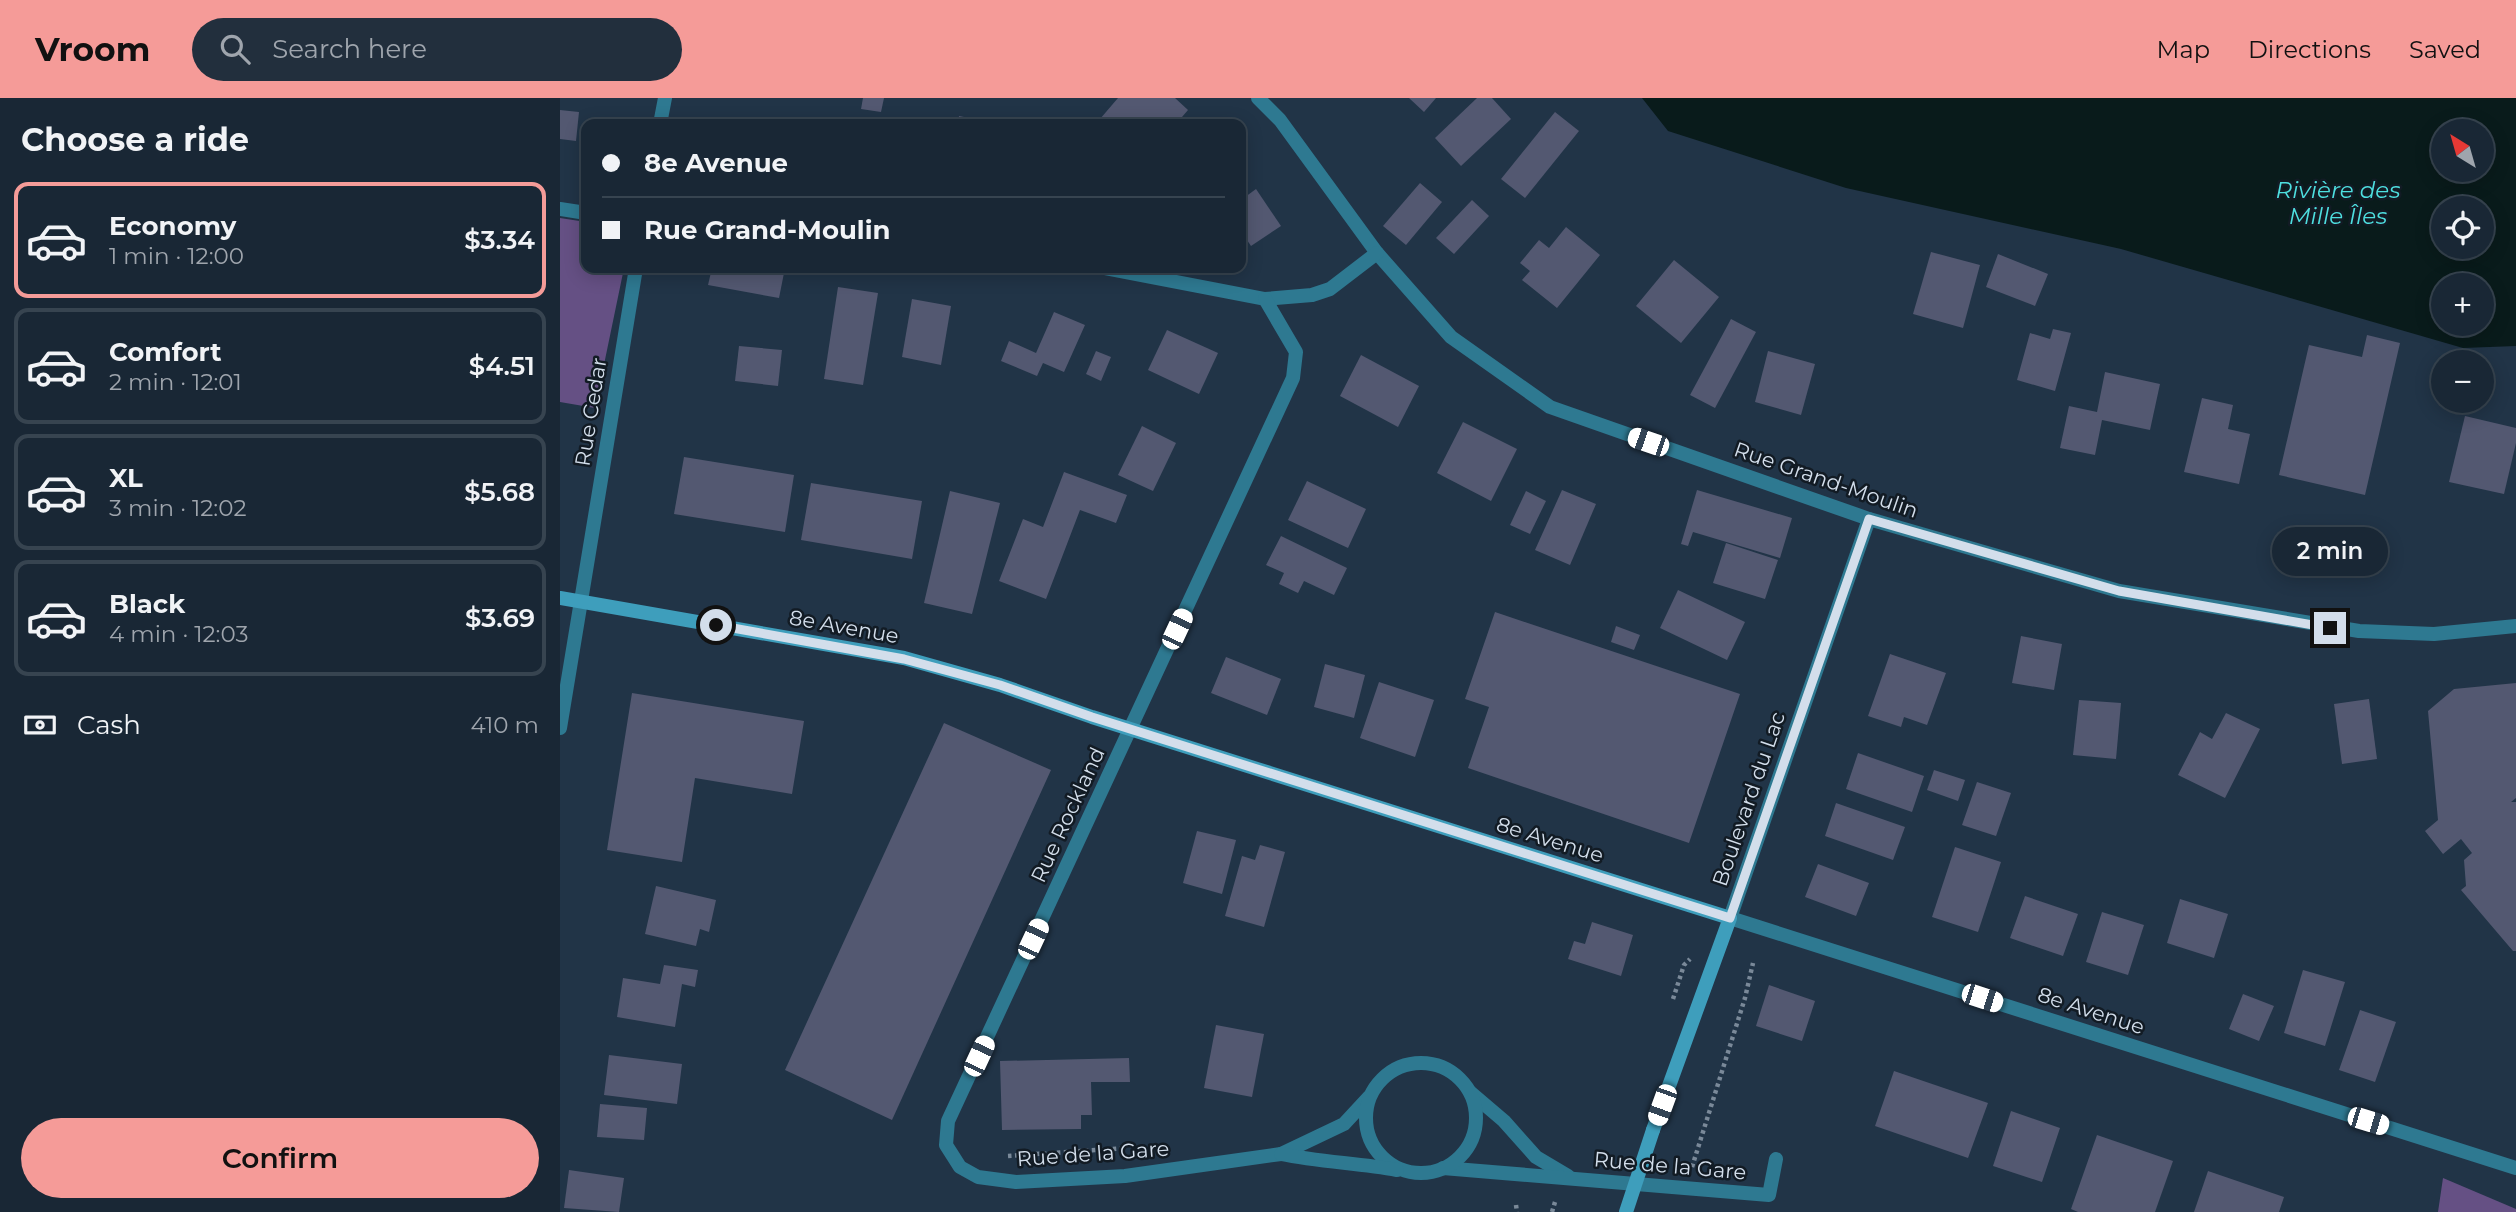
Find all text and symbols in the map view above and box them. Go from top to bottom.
search box [192,18,682,81]
text: Vroom [35,29,150,69]
icon: search [216,30,254,68]
text: Search here [272,33,427,65]
text: Map [2157,35,2210,64]
text: Directions [2248,35,2371,64]
text: Saved [2409,35,2481,64]
north arrow [2431,119,2494,182]
map controls [2431,119,2494,413]
text: Choose a ride [21,120,249,159]
text: 8e Avenue [644,147,788,179]
water label: Rivière des Mille Îles [2276,176,2400,230]
button: locate [2431,196,2494,259]
icon: car [25,209,88,272]
text: Economy [109,210,236,242]
text: Rue Grand-Moulin [644,214,890,246]
text: $3.34 [464,224,535,256]
text: 1 min · 12:00 [109,242,244,270]
button: + [2431,273,2494,336]
icon: car [25,335,88,398]
text: Comfort [109,336,221,368]
text: $4.51 [469,350,535,382]
button: − [2431,350,2494,413]
street label: Rue Cedar [570,356,611,468]
text: 2 min · 12:01 [109,368,242,396]
car [1625,425,1672,459]
street label: Rue Grand-Moulin [1731,436,1921,523]
icon: car [25,461,88,524]
text: XL [109,462,143,494]
text: $5.68 [464,476,535,508]
text: 3 min · 12:02 [109,494,247,522]
callout: 2 min [2272,526,2388,575]
text: 2 min [2297,537,2363,565]
icon: car [25,587,88,650]
text: Black [109,588,185,620]
text: $3.69 [465,602,535,634]
street label: 8e Avenue [787,605,901,648]
car [1159,606,1196,652]
route start [700,609,732,641]
route end [2314,612,2346,644]
text: 4 min · 12:03 [109,620,248,648]
icon: cash [21,706,59,744]
street label: Boulevard du Lac [1707,708,1790,889]
text: Cash [77,709,141,741]
text: 410 m [470,711,539,739]
street label: Rue Rockland [1025,743,1110,886]
street label: 8e Avenue [1493,811,1607,868]
car [1015,916,1052,962]
car [1959,982,2006,1014]
street label: 8e Avenue [2035,982,2148,1040]
car [961,1033,998,1079]
car [1645,1082,1680,1128]
car [2345,1105,2392,1137]
button: Confirm [21,1118,539,1198]
street label: Rue de la Gare [1016,1136,1170,1171]
street label: Rue de la Gare [1593,1146,1747,1185]

